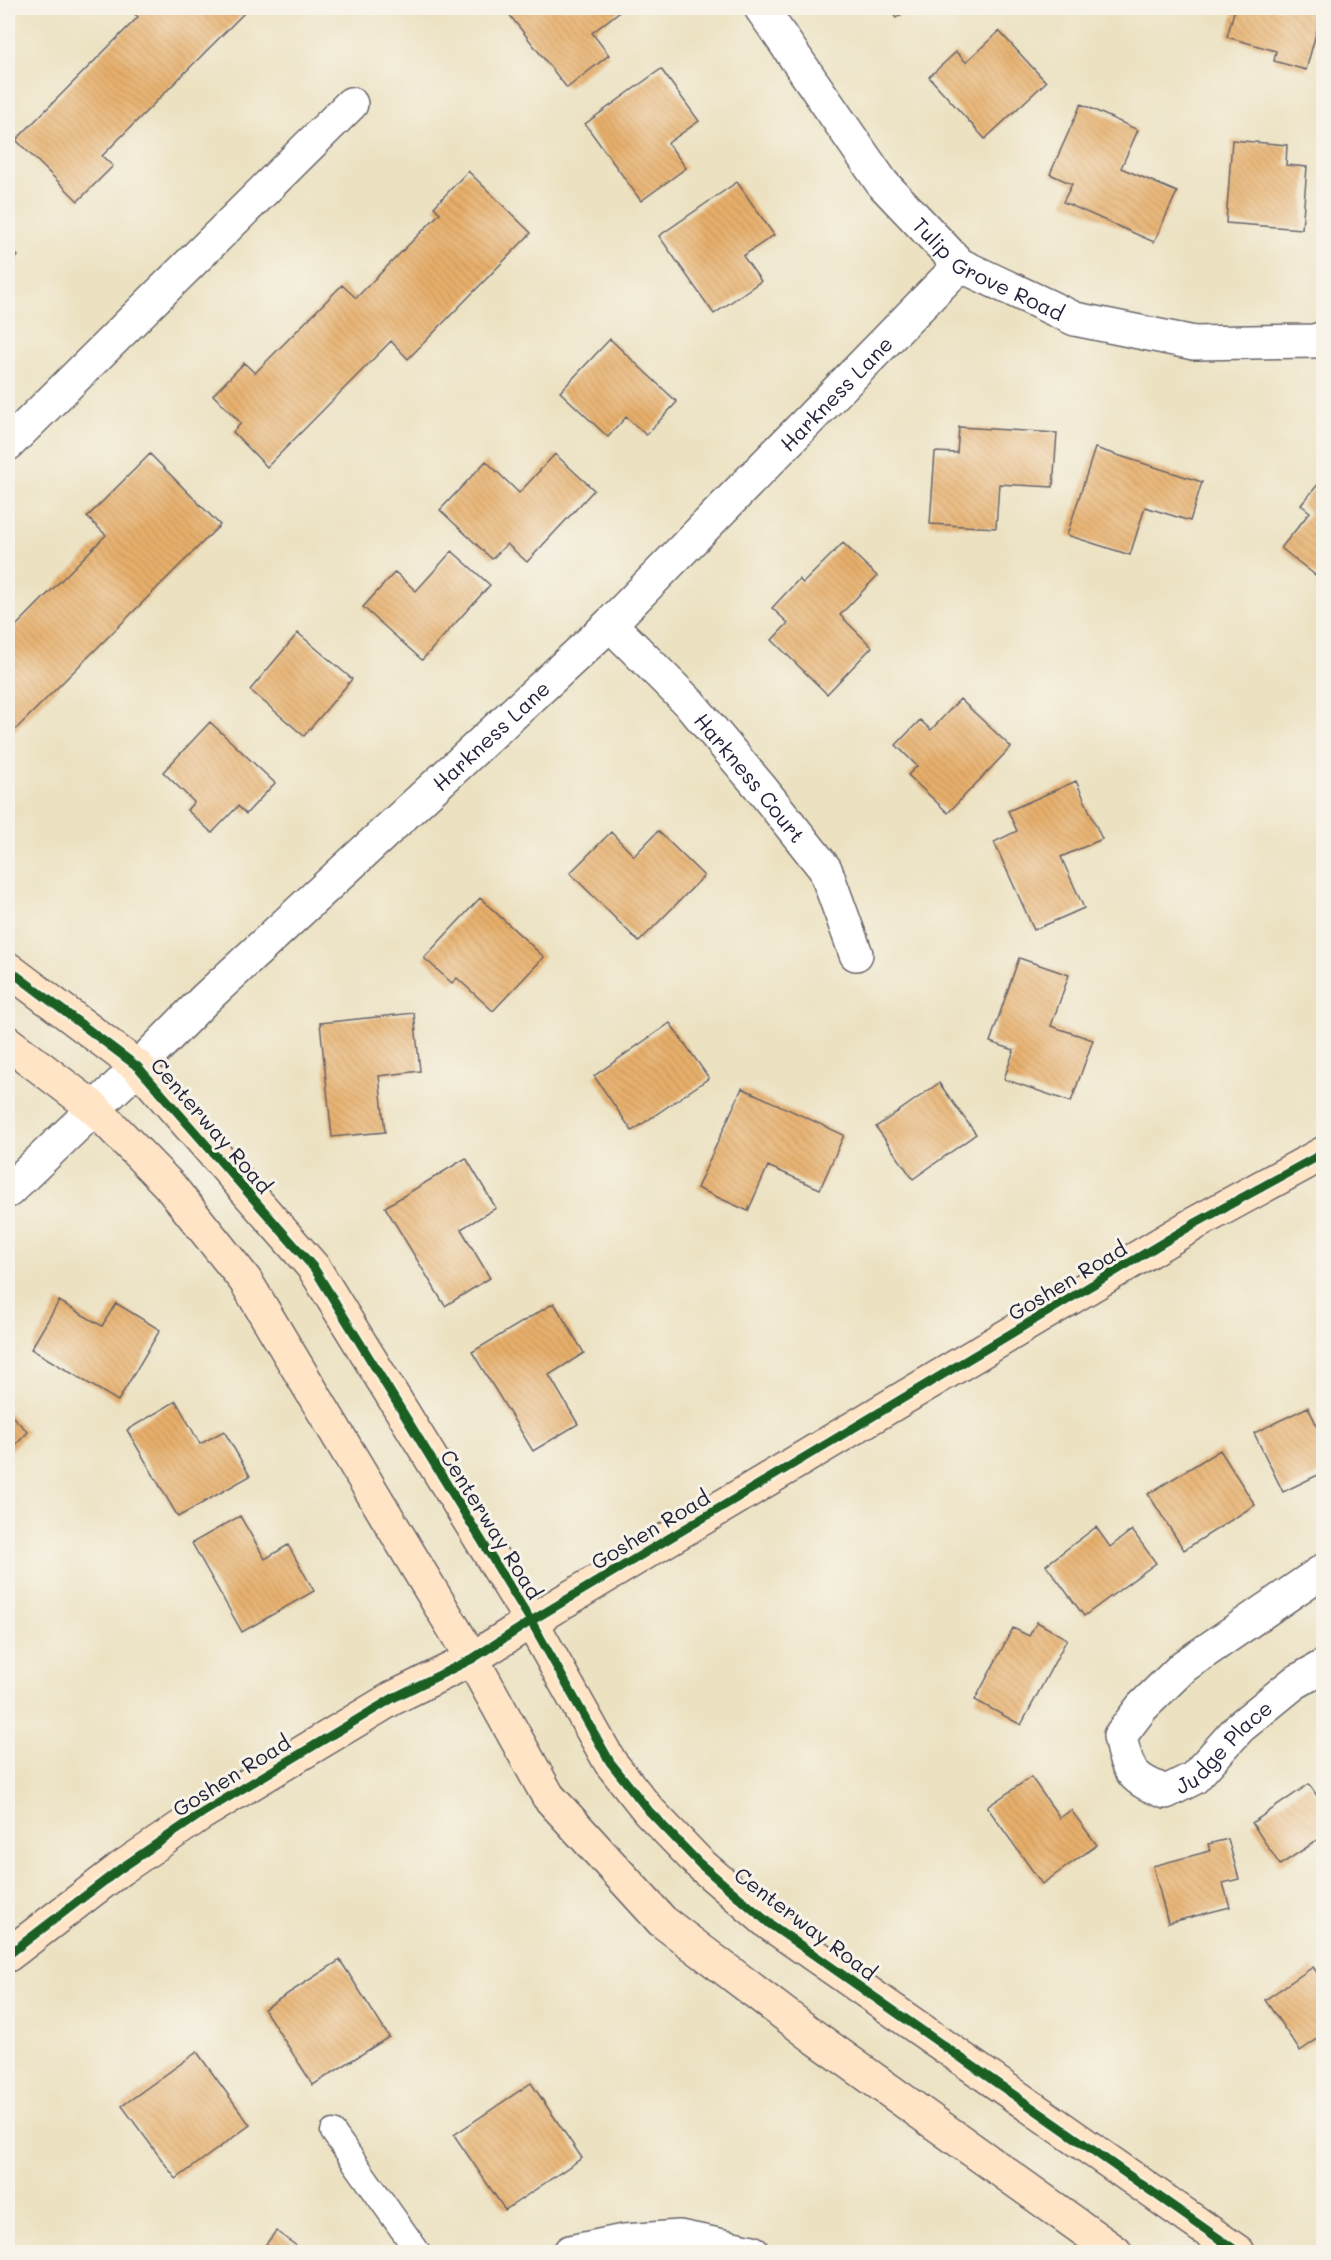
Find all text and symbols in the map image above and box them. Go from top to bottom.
street label: Tulip Grove Road [907,211,1069,326]
street label: Harkness Lane [773,330,898,456]
street label: Harkness Lane [426,674,555,796]
street label: Harkness Court [689,706,812,847]
street label: Centerway Road [145,1051,279,1199]
street label: Goshen Road [1003,1234,1131,1326]
street label: Centerway Road [435,1444,549,1604]
street label: Goshen Road [586,1483,714,1575]
street label: Judge Place [1170,1693,1277,1799]
street label: Goshen Road [167,1728,295,1822]
street label: Centerway Road [729,1861,883,1985]

